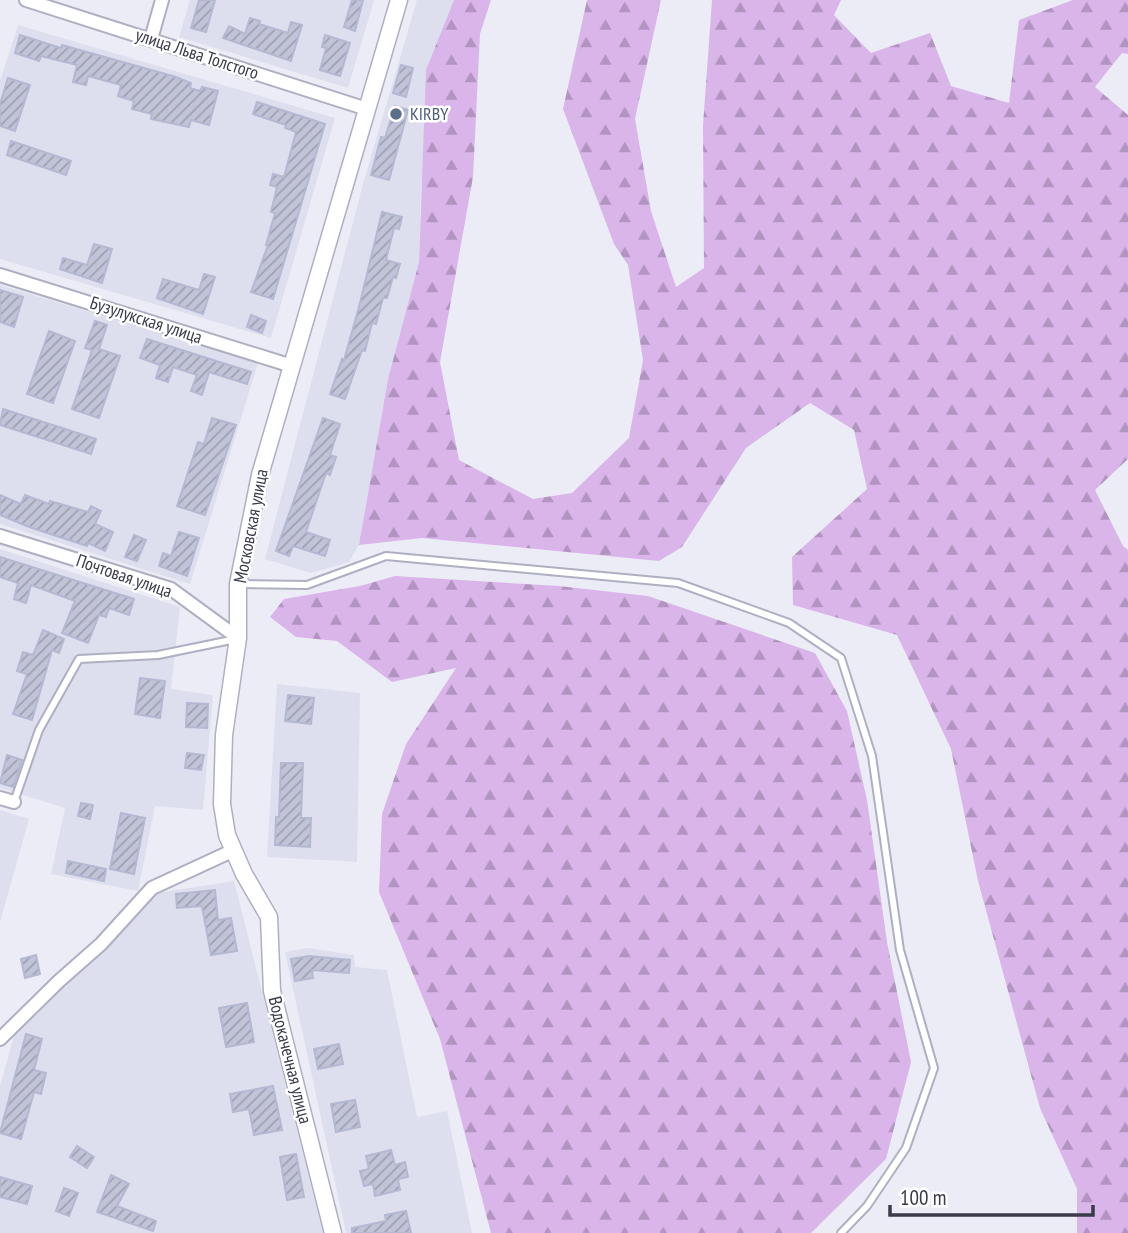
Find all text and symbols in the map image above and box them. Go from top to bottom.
street label: улица Льва Толстого [133,23,262,84]
place label: KIRBY [410,102,449,125]
marker: KIRBY [388,106,404,122]
street label: Бузулукская улица [87,291,205,348]
street label: Московская улица [228,467,273,585]
street label: Почтовая улица [73,548,175,603]
street label: Водокачечная улица [264,994,317,1126]
scale bar [890,1174,1093,1218]
text: 100 m [900,1184,946,1211]

